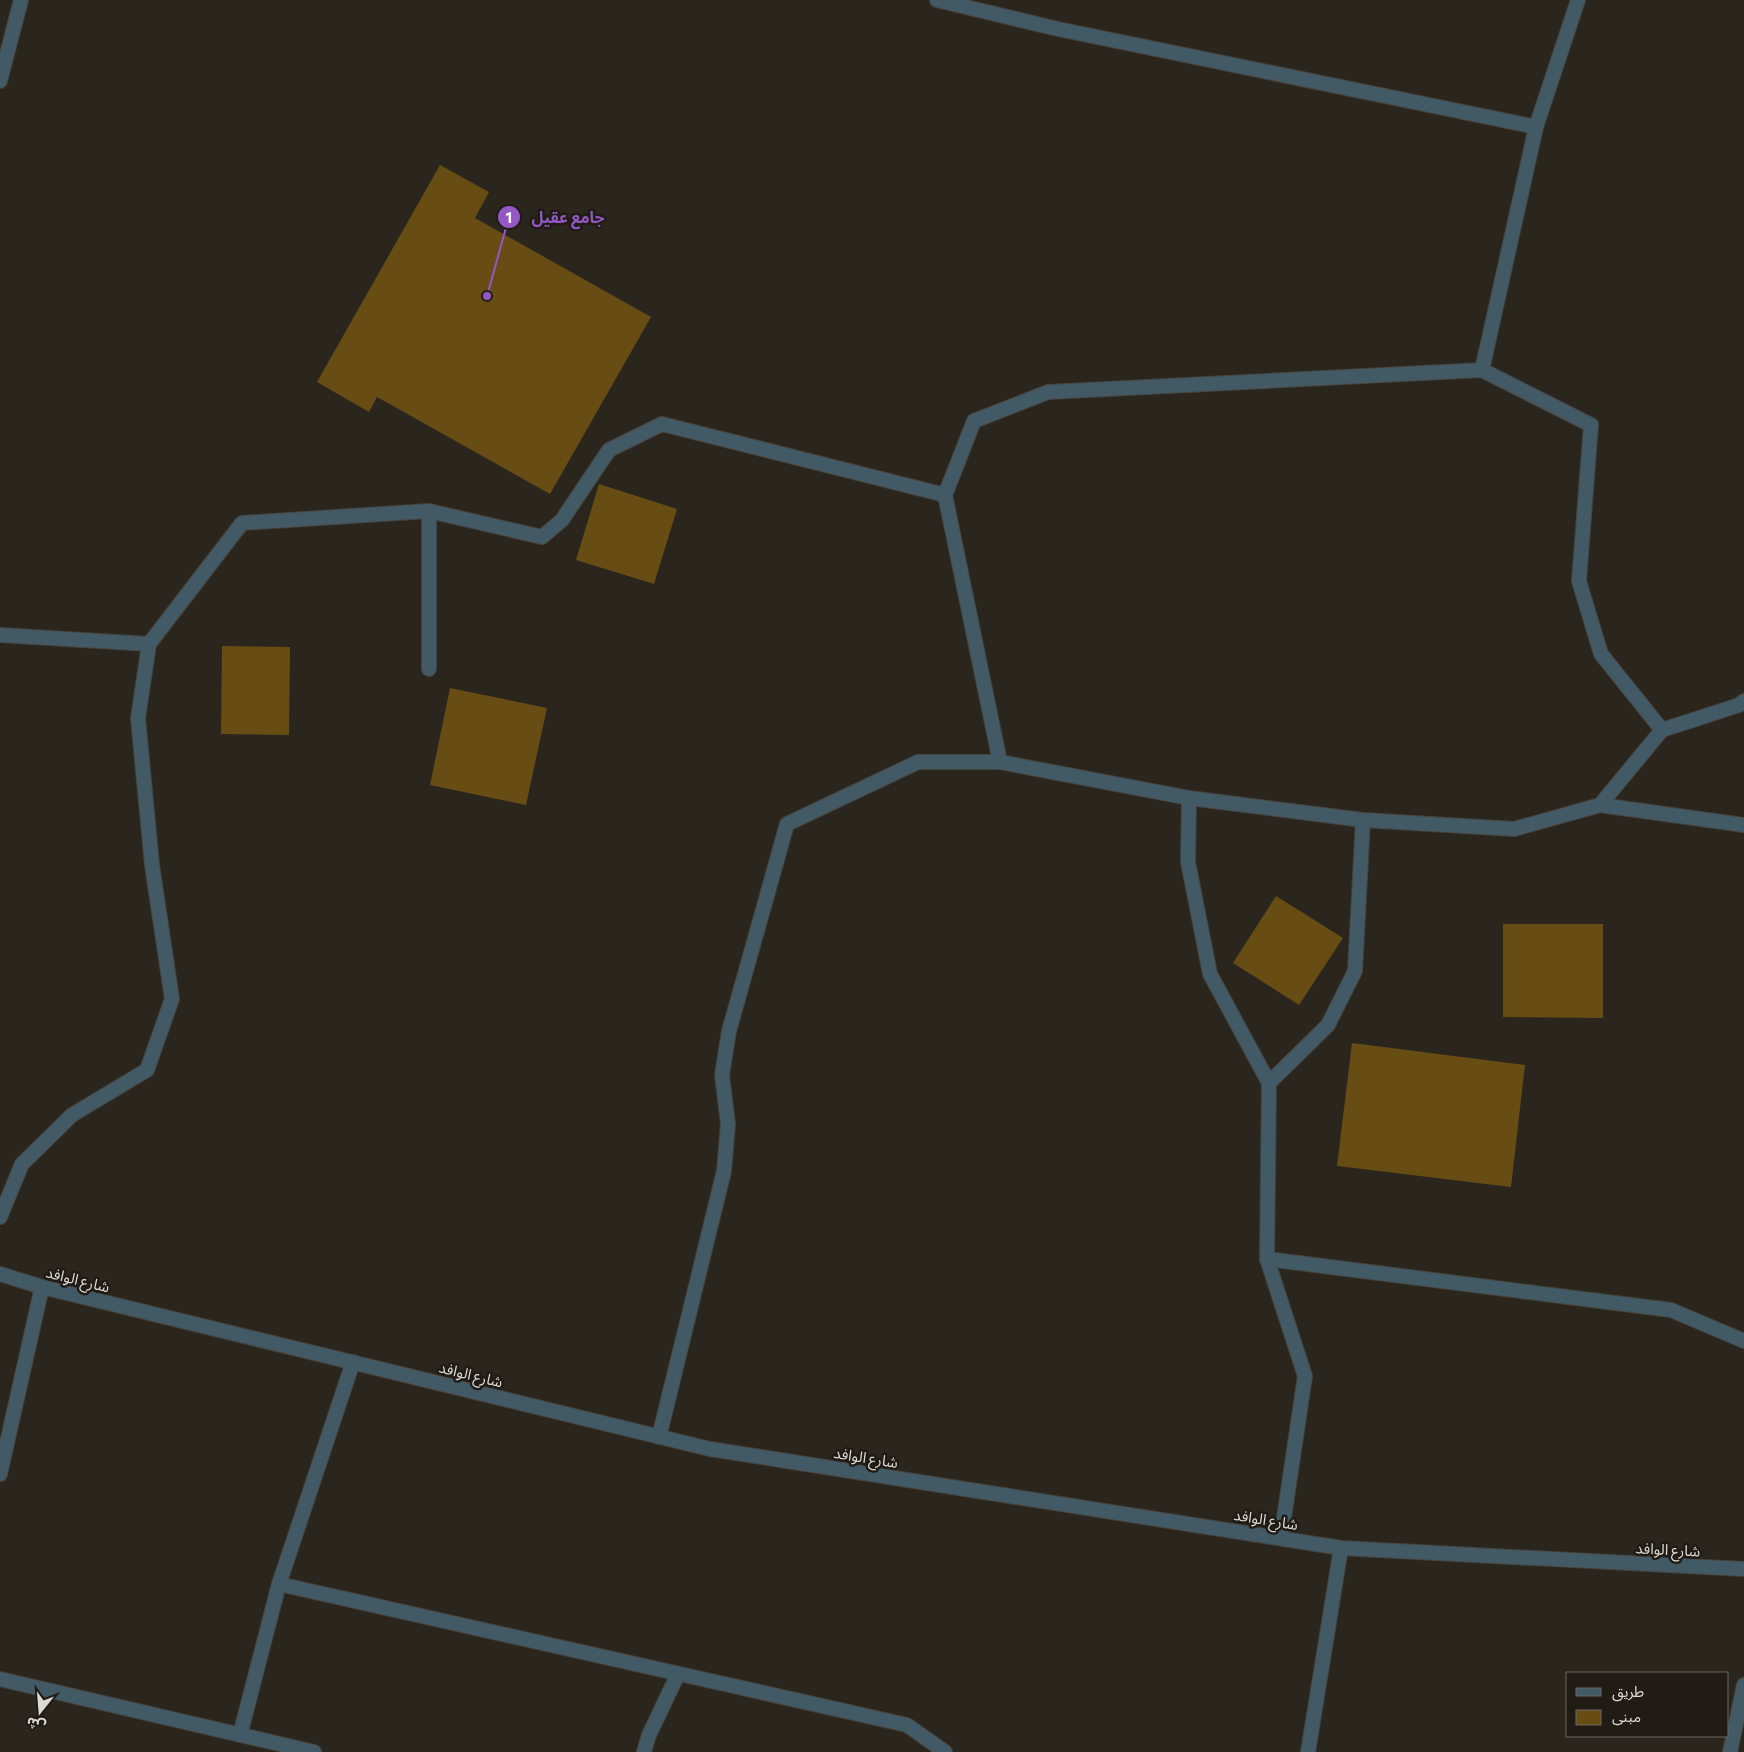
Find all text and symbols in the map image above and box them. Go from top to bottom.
callout: جامع عقيل [496,202,614,233]
text: جامع عقيل [531,207,605,230]
text: 1 [506,208,512,226]
street label: شارع الوافد [43,1262,112,1300]
street label: شارع الوافد [436,1357,505,1395]
street label: شارع الوافد [832,1443,900,1475]
street label: شارع الوافد [1232,1505,1300,1537]
street label: شارع الوافد [1635,1538,1701,1564]
legend [1566,1672,1729,1737]
text: طريق [1612,1682,1644,1702]
north arrow [15,1687,65,1737]
text: مبنى [1612,1707,1641,1726]
text: ش [24,1714,48,1736]

